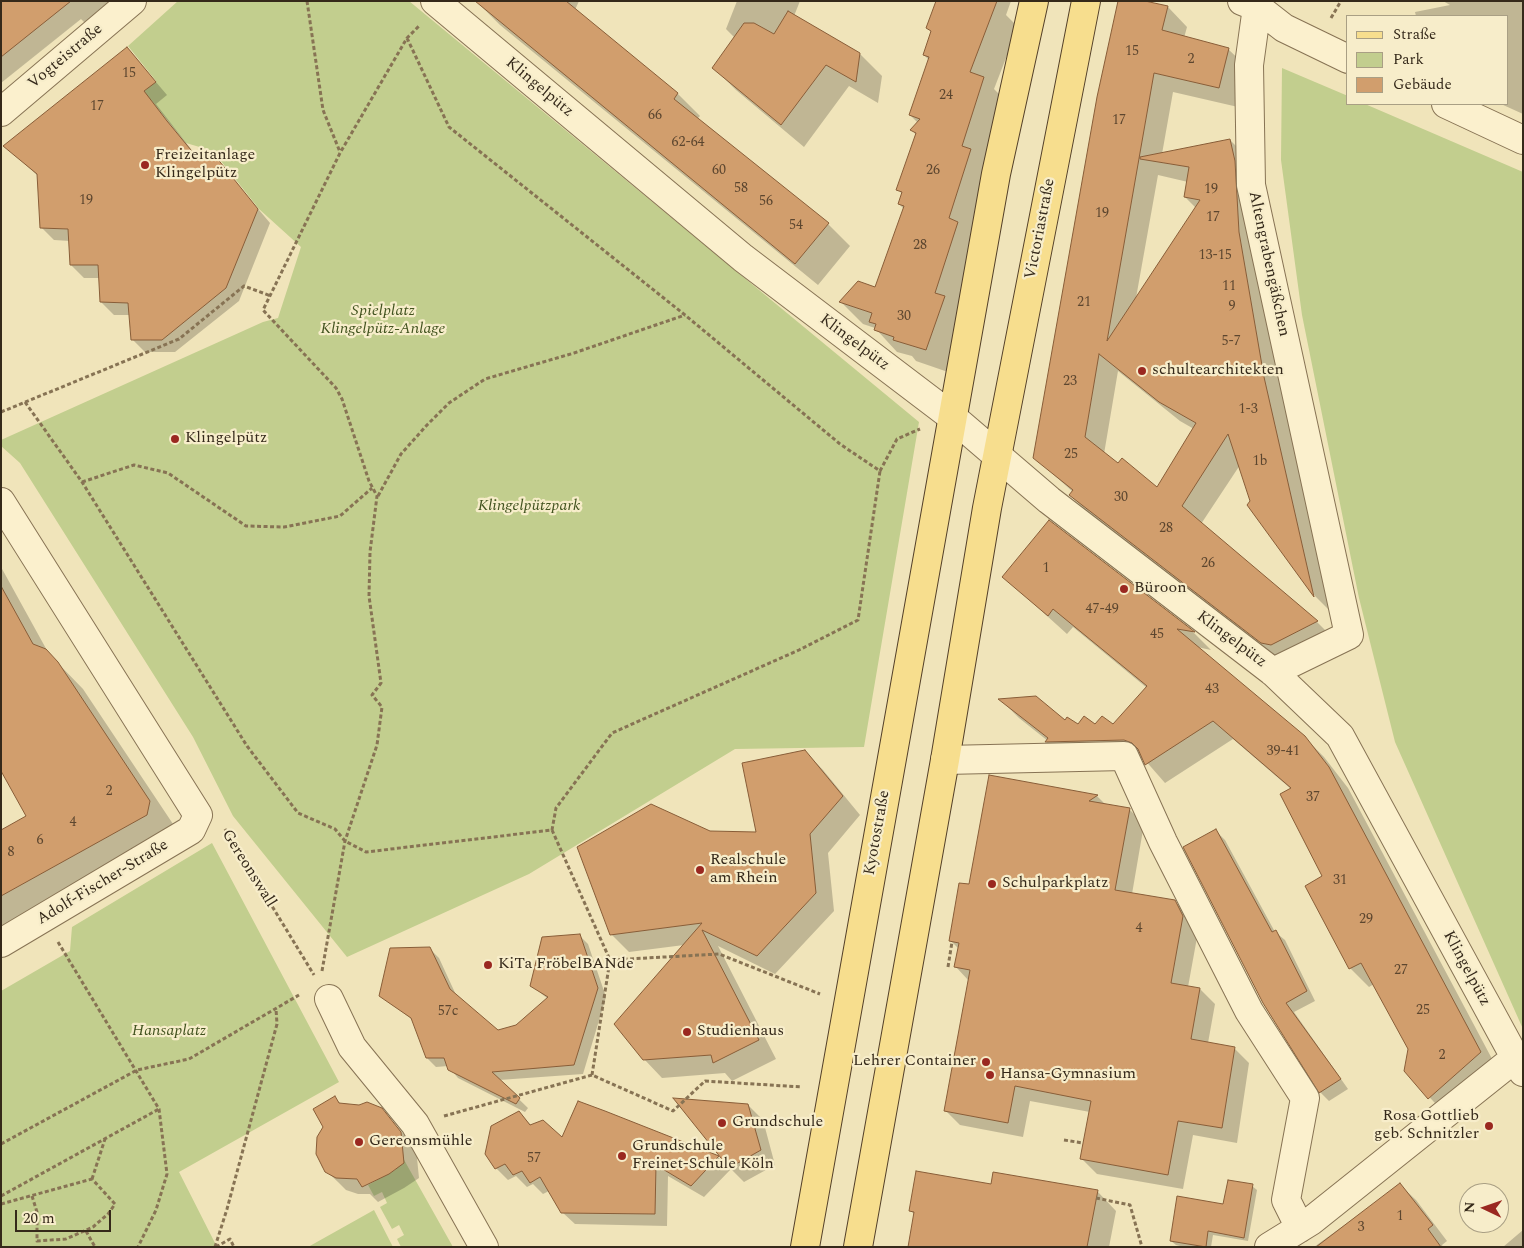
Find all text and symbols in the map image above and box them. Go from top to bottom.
legend [1346,15,1509,105]
street label: Vogteistraße [25,20,107,94]
text: Straße [1393,23,1436,46]
house number: 15 [1125,44,1139,60]
text: Park [1393,48,1424,71]
house number: 2 [1188,52,1194,68]
street label: Klingelpütz [501,54,577,122]
house number: 15 [122,66,136,82]
text: Gebäude [1393,73,1452,96]
house number: 24 [939,88,953,104]
house number: 17 [90,99,104,115]
house number: 66 [648,108,662,124]
house number: 17 [1112,113,1126,129]
house number: 62-64 [671,135,705,151]
place label: Freizeitanlage Klingelpütz [155,146,255,184]
marker: Freizeitanlage Klingelpütz [139,159,151,171]
house number: 60 [712,163,726,179]
house number: 26 [926,163,940,179]
street label: Victoriastraße [1022,177,1060,281]
house number: 58 [734,181,748,197]
house number: 19 [1204,182,1218,198]
street label: Altengrabengäßchen [1243,190,1293,338]
house number: 19 [79,193,93,209]
house number: 56 [759,194,773,210]
house number: 19 [1095,206,1109,222]
house number: 17 [1206,210,1220,226]
house number: 54 [789,218,803,234]
house number: 28 [913,238,927,254]
house number: 13-15 [1198,248,1232,264]
house number: 11 [1222,279,1236,295]
house number: 21 [1077,295,1091,311]
house number: 9 [1229,299,1235,315]
park label: Spielplatz Klingelpütz-Anlage [321,302,445,340]
house number: 30 [897,309,911,325]
street label: Klingelpütz [815,310,893,376]
house number: 5-7 [1221,334,1241,350]
place label: schultearchitekten [1152,361,1284,381]
marker: schultearchitekten [1136,365,1148,377]
house number: 23 [1063,374,1077,390]
house number: 1-3 [1238,402,1258,418]
place label: Klingelpütz [185,429,268,449]
marker: Klingelpütz [169,433,181,445]
house number: 25 [1064,447,1078,463]
house number: 1b [1253,454,1267,470]
house number: 30 [1114,490,1128,506]
park label: Klingelpützpark [478,497,580,517]
house number: 28 [1159,521,1173,537]
house number: 26 [1201,556,1215,572]
house number: 1 [1043,561,1049,577]
place label: Büroon [1134,579,1187,599]
marker: Büroon [1118,583,1130,595]
house number: 47-49 [1085,602,1119,618]
street label: Klingelpütz [1192,607,1270,673]
house number: 45 [1150,627,1164,643]
house number: 43 [1205,682,1219,698]
house number: 39-41 [1266,744,1300,760]
house number: 2 [106,784,112,800]
street label: Kyotostraße [861,789,895,877]
house number: 37 [1306,790,1320,806]
house number: 4 [70,815,76,831]
street label: Gereonswall [216,827,280,911]
house number: 6 [37,833,43,849]
street label: Adolf-Fischer-Straße [34,836,172,930]
house number: 8 [8,845,14,861]
place label: Realschule am Rhein [710,851,786,889]
marker: Realschule am Rhein [694,864,706,876]
house number: 31 [1333,873,1347,889]
place label: Schulparkplatz [1002,874,1109,894]
marker: Schulparkplatz [986,878,998,890]
house number: 29 [1359,912,1373,928]
house number: 4 [1136,921,1142,937]
street label: Klingelpütz [1438,928,1494,1010]
place label: KiTa FröbelBANde [498,955,634,975]
marker: KiTa FröbelBANde [482,959,494,971]
house number: 27 [1394,963,1408,979]
house number: 25 [1416,1003,1430,1019]
house number: 57c [438,1004,458,1020]
park label: Hansaplatz [132,1022,206,1042]
place label: Studienhaus [697,1022,784,1042]
marker: Studienhaus [681,1026,693,1038]
house number: 2 [1439,1048,1445,1064]
place label: Lehrer Container [853,1052,976,1072]
marker: Lehrer Container [980,1056,992,1068]
place label: Hansa-Gymnasium [1000,1065,1136,1085]
marker: Hansa-Gymnasium [984,1069,996,1081]
place label: Rosa Gottlieb geb. Schnitzler [1374,1107,1479,1145]
place label: Grundschule [732,1113,823,1133]
marker: Grundschule [716,1117,728,1129]
marker: Rosa Gottlieb geb. Schnitzler [1483,1120,1495,1132]
place label: Gereonsmühle [369,1132,472,1152]
marker: Gereonsmühle [353,1136,365,1148]
place label: Grundschule Freinet-Schule Köln [632,1137,774,1175]
marker: Grundschule Freinet-Schule Köln [616,1150,628,1162]
house number: 57 [527,1151,541,1167]
north arrow [1459,1183,1509,1233]
scale bar [18,1200,114,1232]
text: N [1459,1201,1480,1214]
text: 20 m [23,1207,55,1230]
house number: 1 [1397,1209,1403,1225]
house number: 3 [1358,1220,1364,1236]

